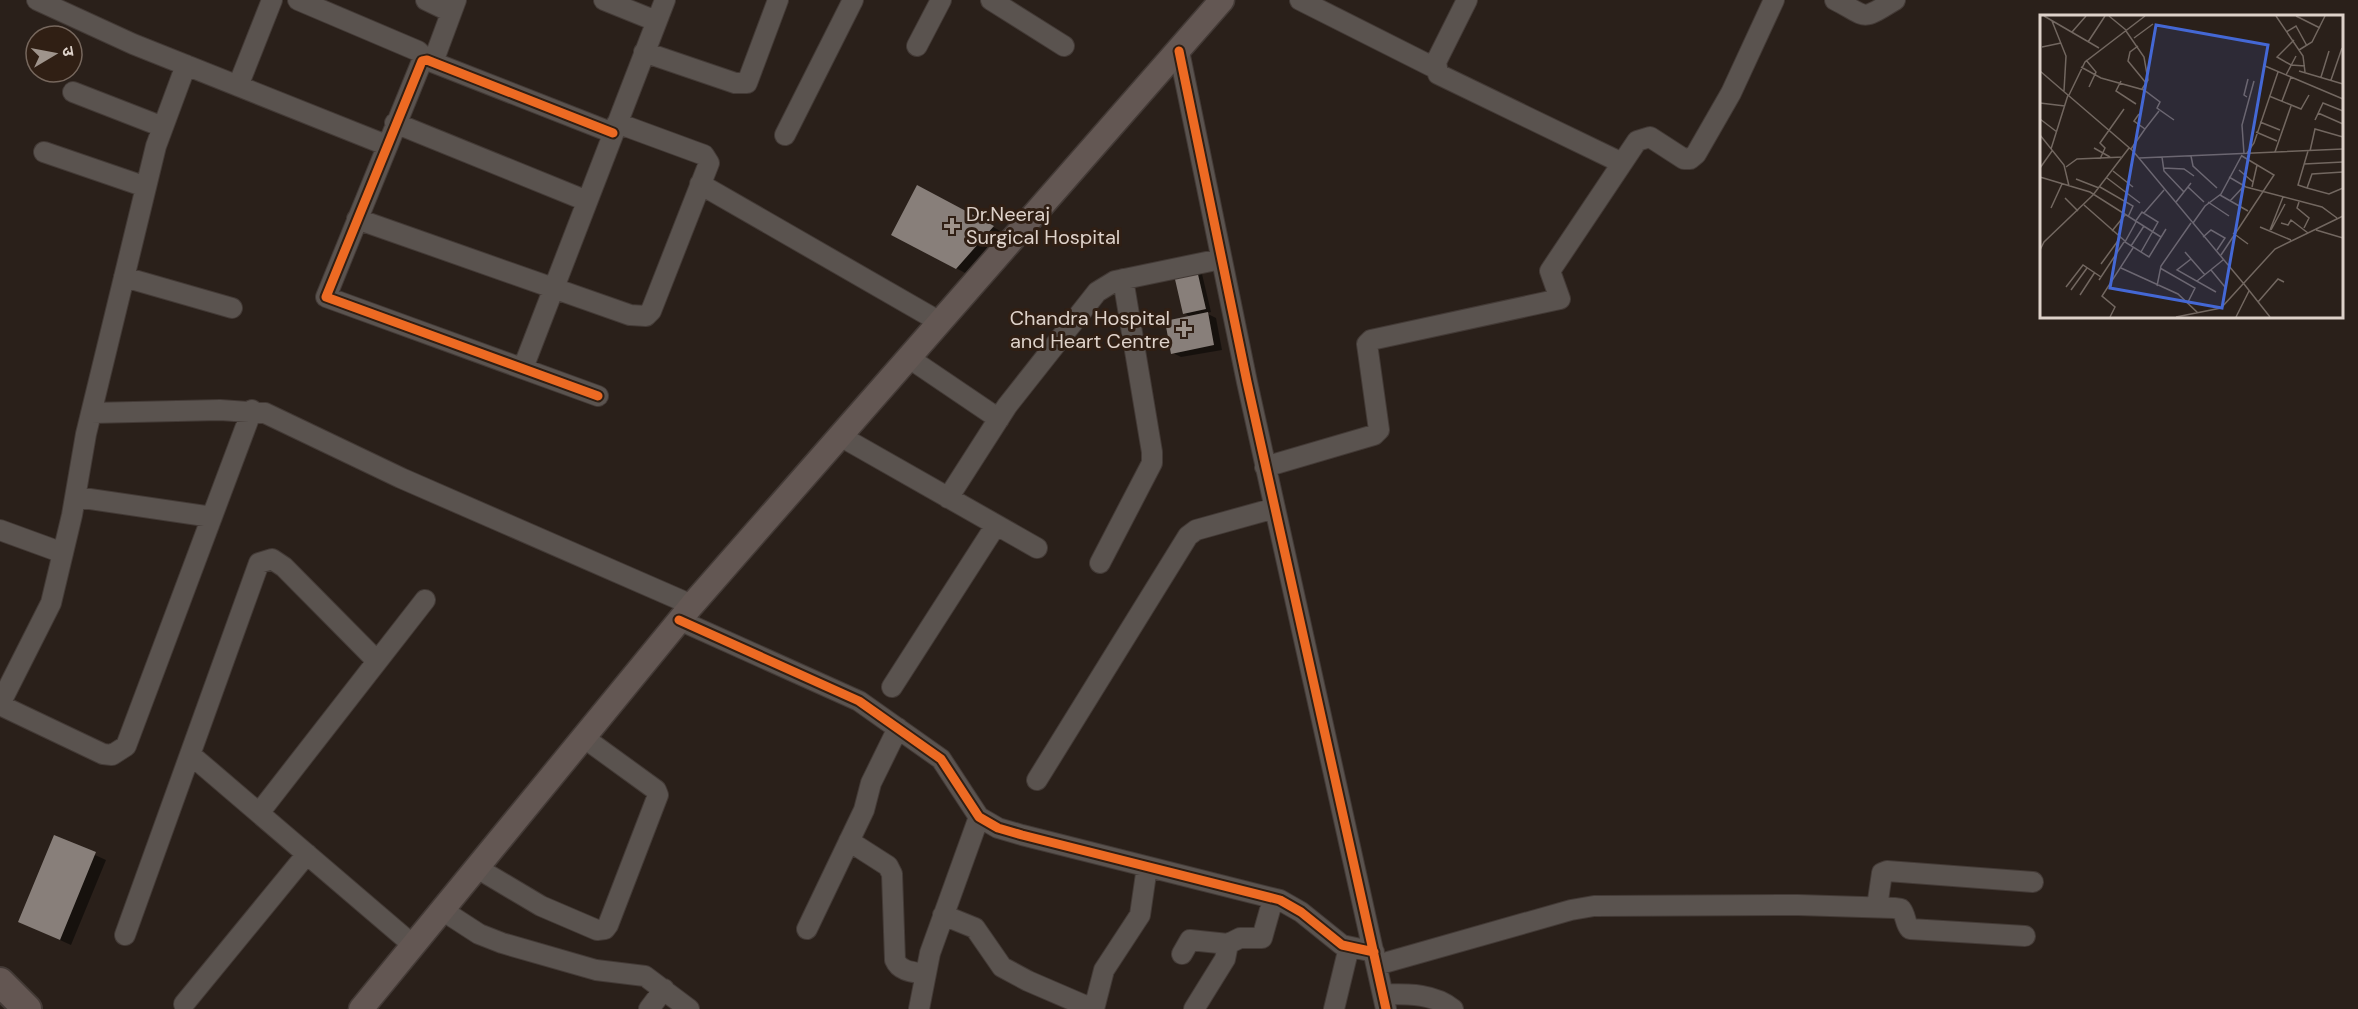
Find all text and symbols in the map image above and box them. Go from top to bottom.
inset map [2040,15,2343,318]
north arrow [24,24,84,84]
text: उ [57,45,80,59]
place label: Dr.Neeraj Surgical Hospital [966,201,1120,250]
marker: Dr.Neeraj Surgical Hospital [943,217,961,235]
place label: Chandra Hospital and Heart Centre [1010,305,1170,354]
marker: Chandra Hospital and Heart Centre [1175,320,1193,338]

